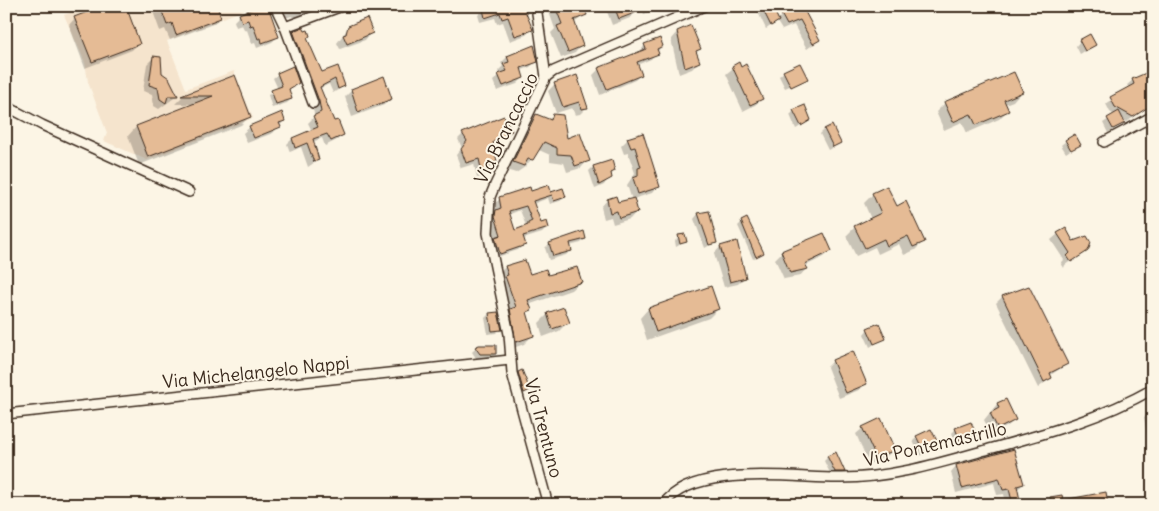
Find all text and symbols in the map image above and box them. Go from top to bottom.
street label: Via Brancaccio [469,69,543,187]
street label: Via Michelangelo Nappi [161,351,351,393]
street label: Via Trentuno [520,376,568,480]
street label: Via Pontemastrillo [861,416,1009,472]

